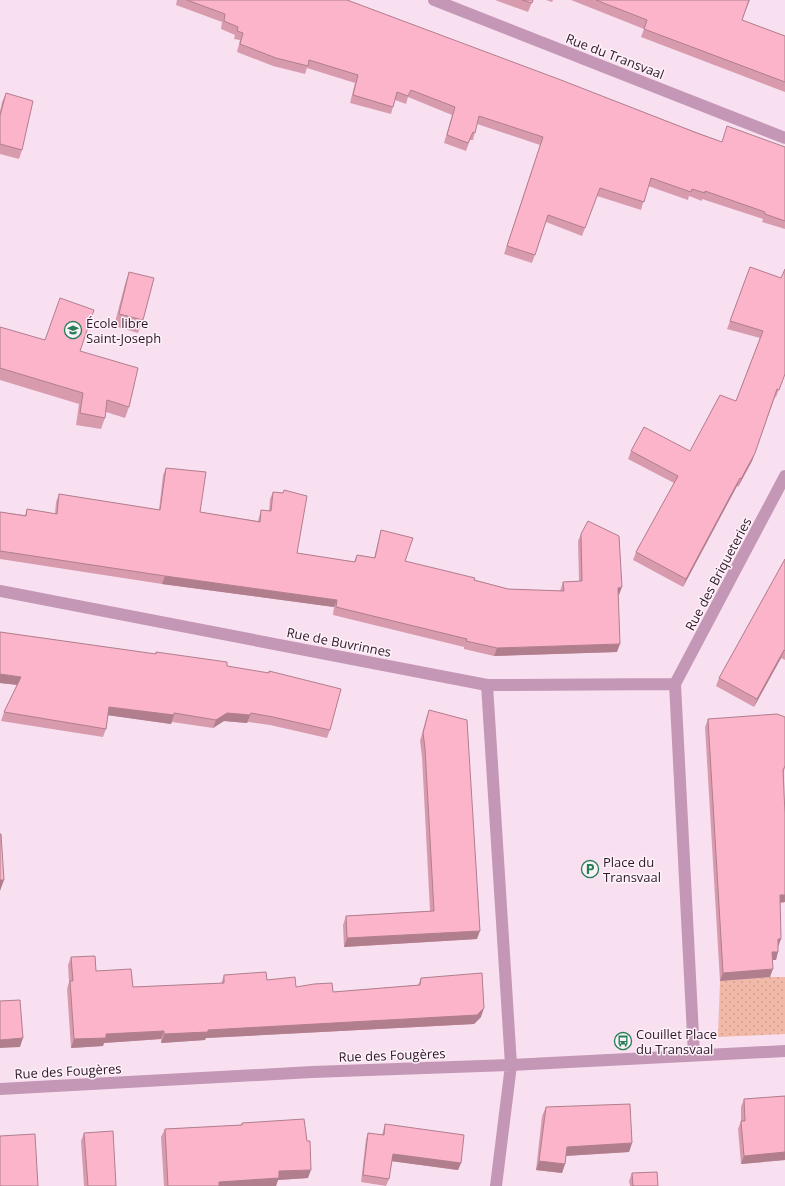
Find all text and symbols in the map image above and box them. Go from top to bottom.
street label: Rue du Transvaal [563,29,667,83]
place label: École libre Saint-Joseph [86,314,161,347]
school or university icon: École libre Saint-Joseph [63,320,83,340]
street label: Rue des Briqueteries [681,514,755,634]
street label: Rue de Buvrinnes [285,623,393,661]
place label: Place du Transvaal [603,853,661,886]
parking icon: Place du Transvaal [580,859,600,879]
place label: Couillet Place du Transvaal [636,1025,717,1058]
bus stop icon: Couillet Place du Transvaal [613,1031,633,1051]
street label: Rue des Fougères [338,1044,446,1066]
street label: Rue des Fougères [14,1059,122,1083]

